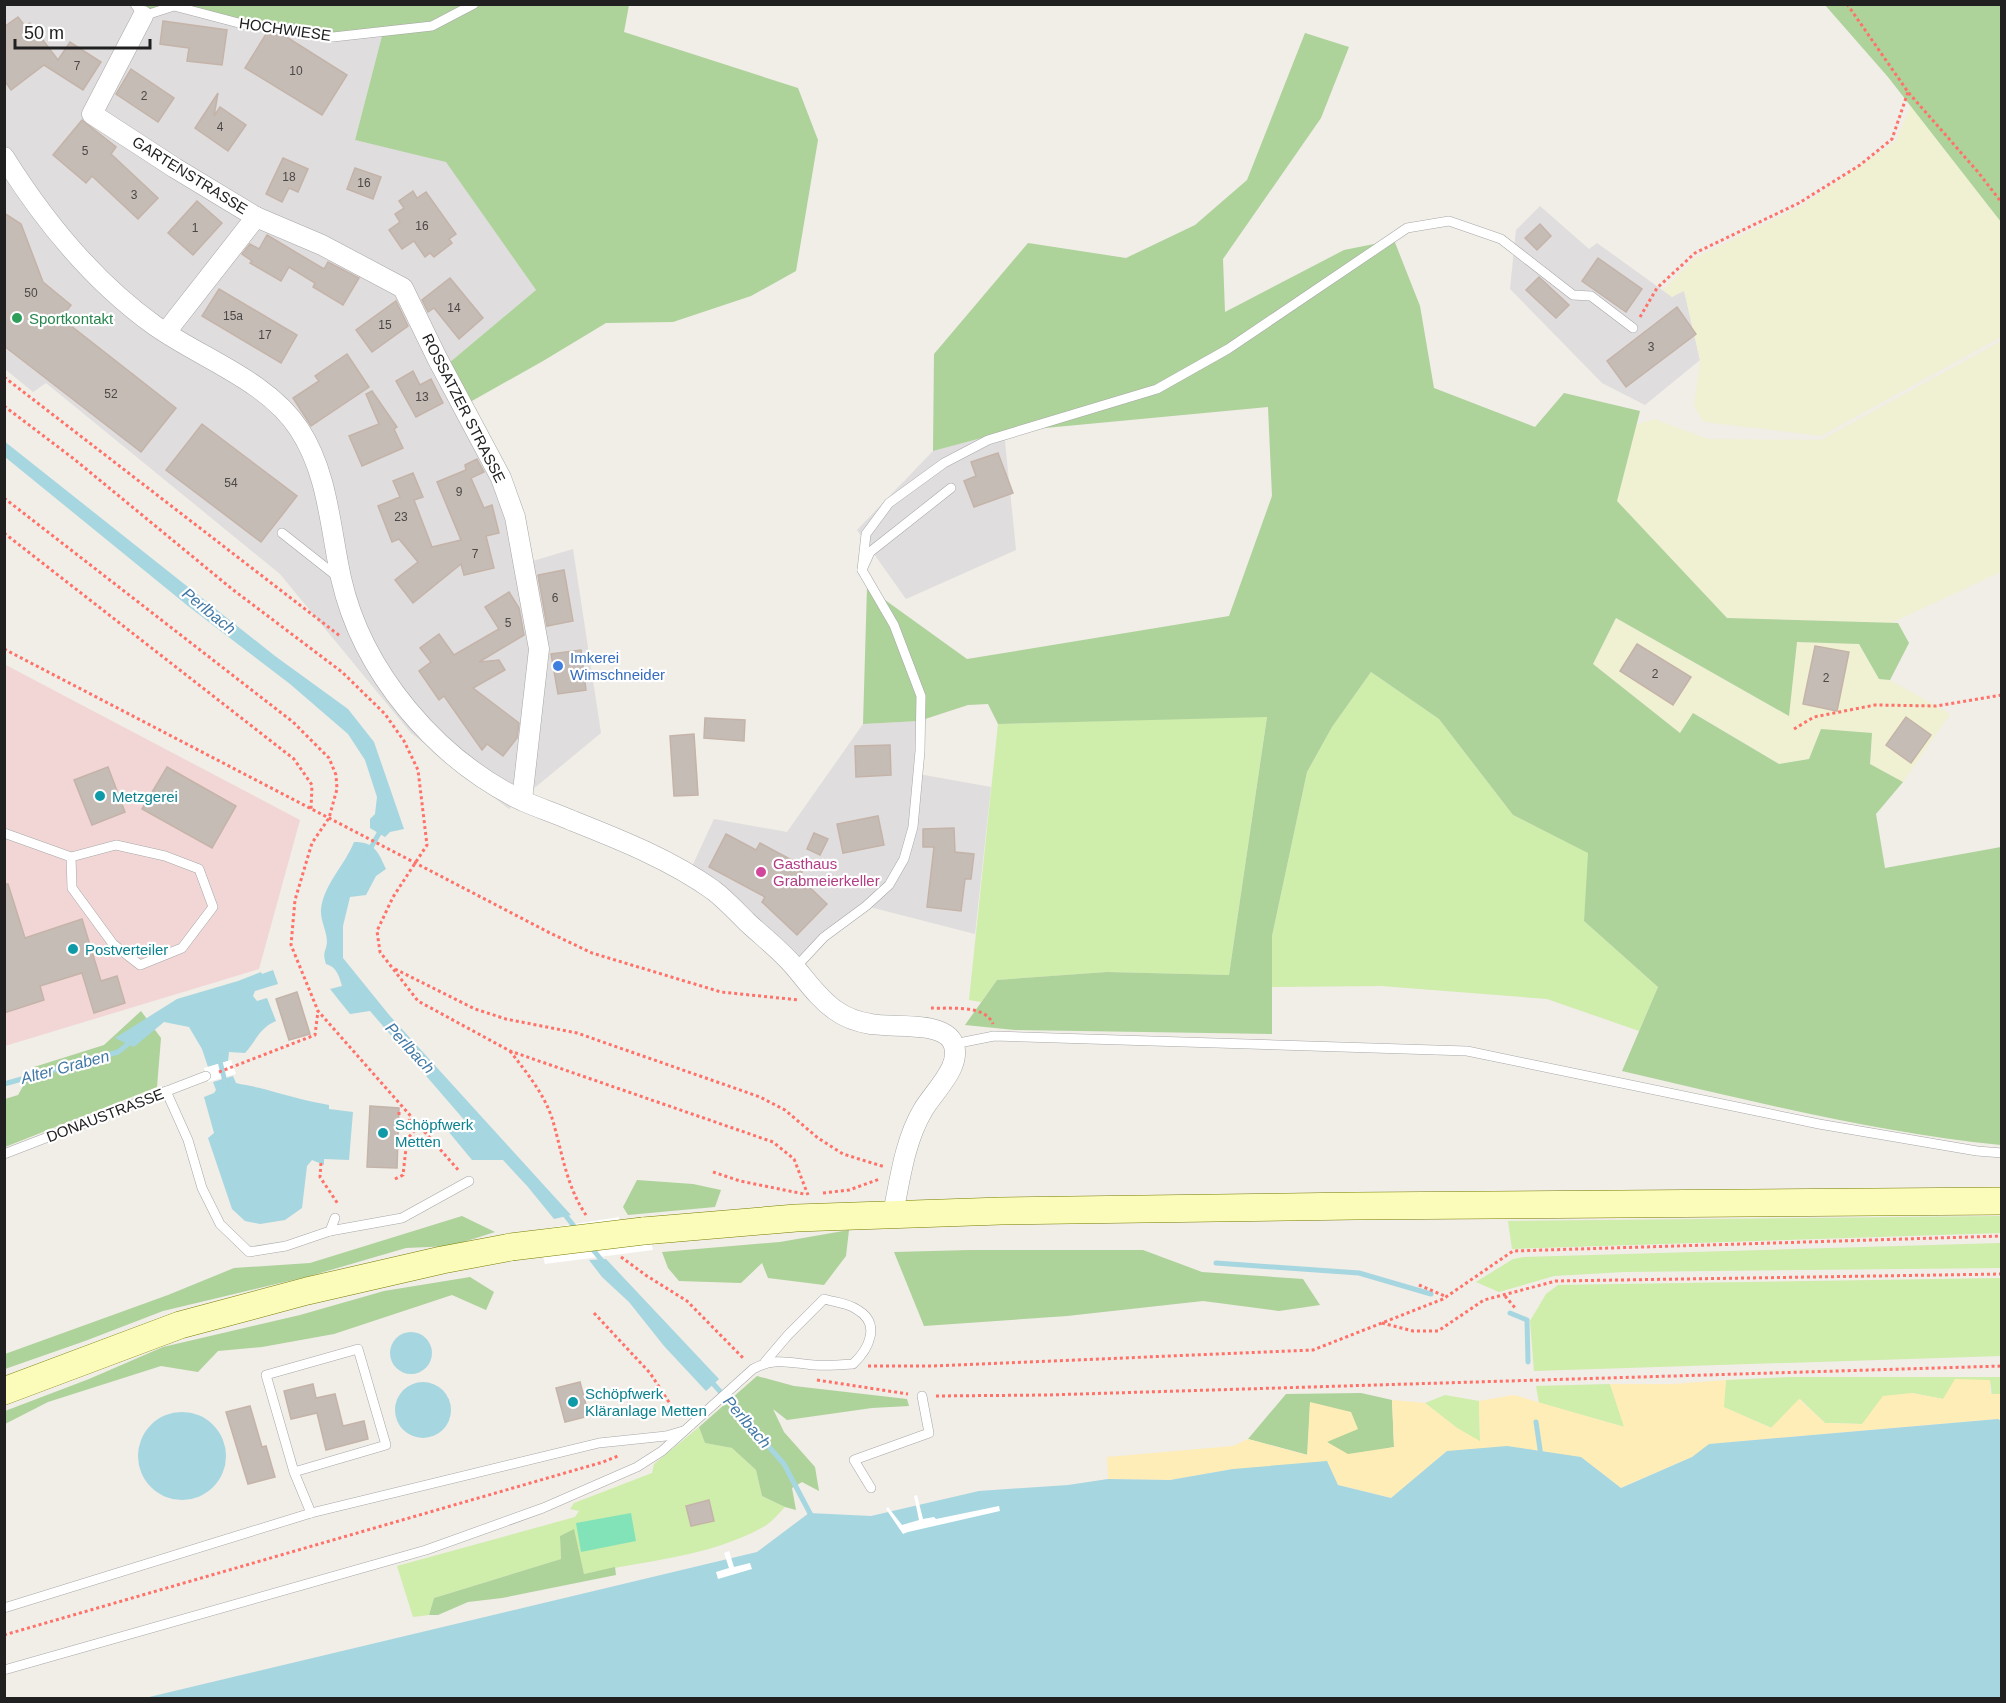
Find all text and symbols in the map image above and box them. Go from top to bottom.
scale bar [15,12,150,50]
street label: HOCHWIESE [238,14,332,44]
text: 50 m [24,23,64,43]
house number: 7 [74,59,81,73]
house number: 10 [289,64,303,78]
house number: 2 [141,89,148,103]
house number: 4 [217,120,224,134]
street label: GARTENSTRASSE [129,133,251,217]
house number: 5 [82,144,89,158]
house number: 18 [282,170,296,184]
house number: 16 [357,176,371,190]
house number: 3 [131,188,138,202]
house number: 16 [415,219,429,233]
house number: 1 [192,221,199,235]
house number: 50 [24,286,38,300]
house number: 14 [447,301,461,315]
house number: 15a [223,309,243,323]
place label: Sportkontakt [29,310,114,327]
marker: Sportkontakt [10,311,24,325]
house number: 15 [378,318,392,332]
house number: 17 [258,328,272,342]
street label: ROSSATZER STRASSE [419,331,509,485]
house number: 3 [1648,340,1655,354]
house number: 52 [104,387,118,401]
house number: 13 [415,390,429,404]
house number: 54 [224,476,238,490]
house number: 9 [456,485,463,499]
house number: 23 [394,510,408,524]
house number: 7 [472,547,479,561]
water label: Perlbach [179,585,239,638]
house number: 6 [552,591,559,605]
house number: 5 [505,616,512,630]
place label: Imkerei Wimschneider [570,649,665,683]
marker: Imkerei Wimschneider [551,659,565,673]
house number: 2 [1652,667,1659,681]
house number: 2 [1823,671,1830,685]
place label: Metzgerei [112,788,178,805]
marker: Metzgerei [93,789,107,803]
place label: Gasthaus Grabmeierkeller [773,855,880,889]
marker: Gasthaus Grabmeierkeller [754,865,768,879]
place label: Postverteiler [85,941,168,958]
marker: Postverteiler [66,942,80,956]
water label: Perlbach [382,1019,438,1077]
water label: Alter Graben [18,1047,111,1087]
street label: DONAUSTRASSE [44,1085,166,1145]
place label: Schöpfwerk Metten [395,1116,474,1150]
marker: Schöpfwerk Metten [376,1126,390,1140]
place label: Schöpfwerk Kläranlage Metten [585,1385,707,1419]
water label: Perlbach [720,1393,774,1451]
marker: Schöpfwerk Kläranlage Metten [566,1395,580,1409]

